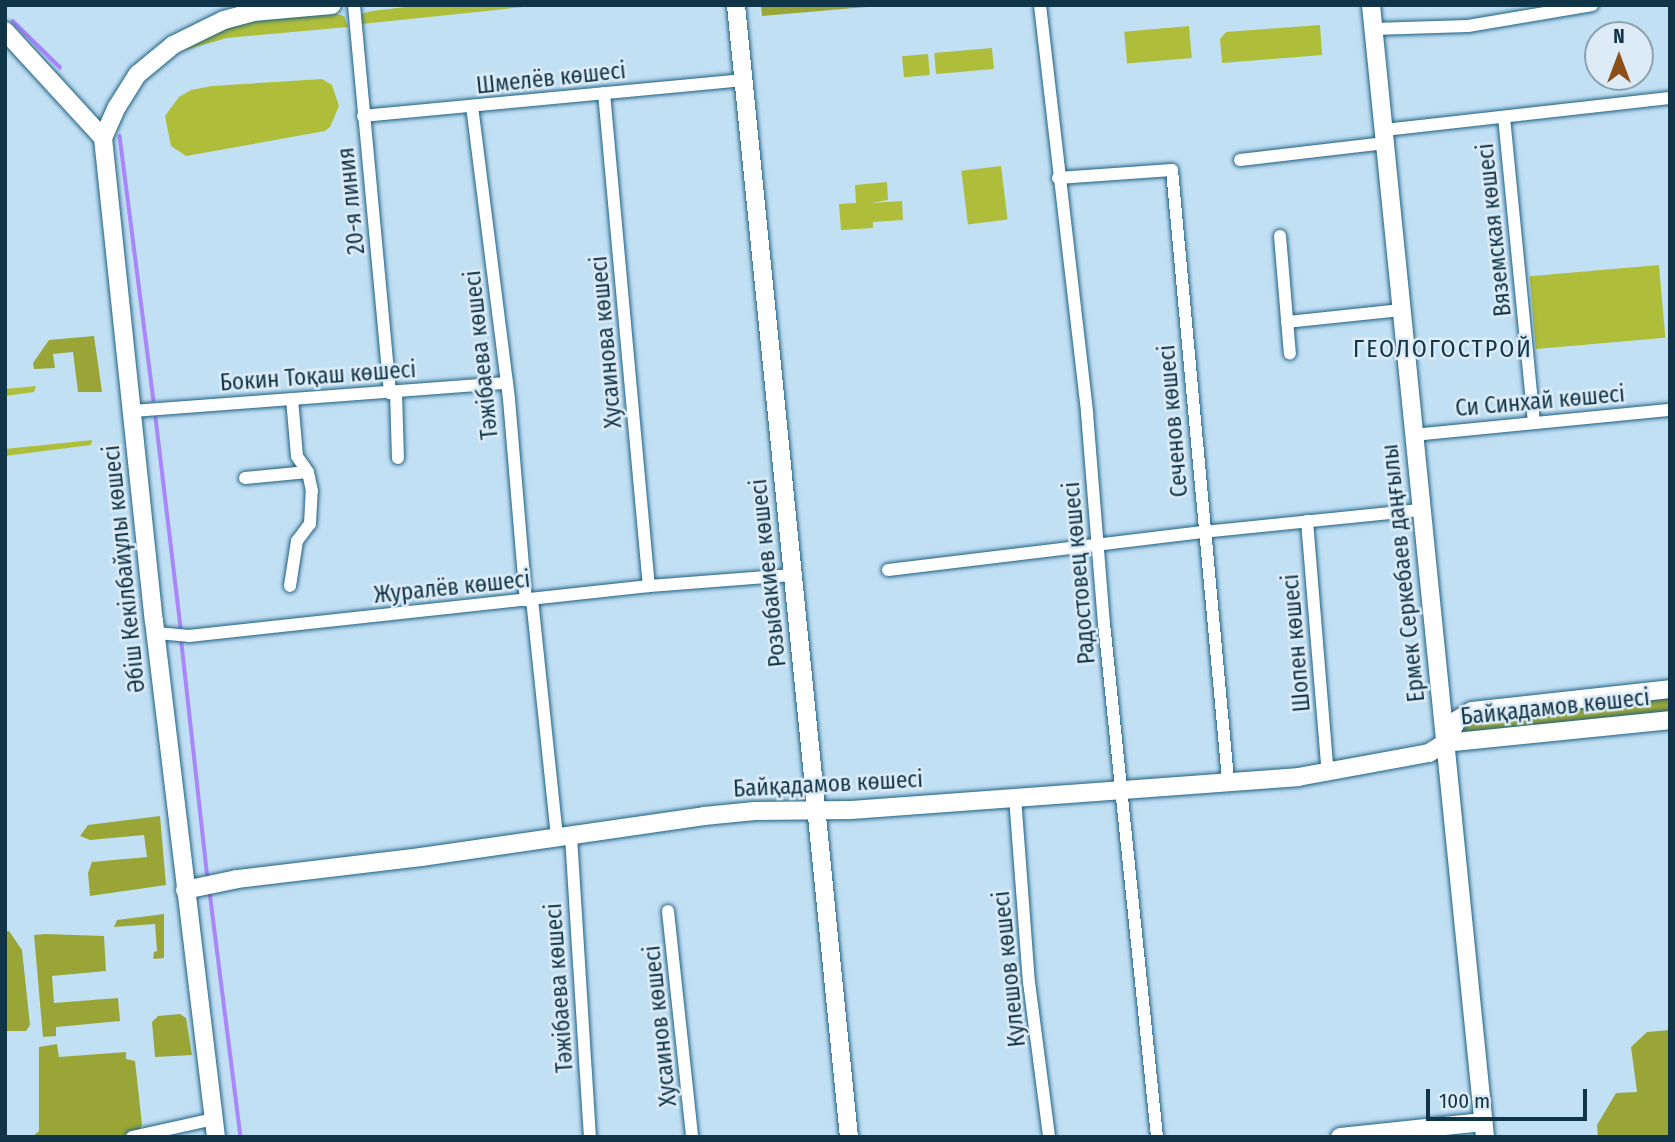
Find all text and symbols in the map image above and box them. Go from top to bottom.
north arrow [1584,21,1654,91]
text: N [1613,25,1625,48]
street label: Шмелёв көшесі [475,56,627,100]
street label: Вяземская көшесі [1471,142,1517,318]
street label: 20-я линия [332,146,370,256]
street label: Хусаинова көшесі [585,255,627,429]
street label: Тәжібаева көшесі [458,269,504,441]
district label: ГЕОЛОГОСТРОЙ [1355,336,1531,364]
street label: Сеченов көшесі [1153,344,1193,498]
street label: Бокин Тоқаш көшесі [219,355,417,397]
street label: Си Синхай көшесі [1454,380,1626,422]
street label: Ермек Серкебаев даңғылы [1376,443,1430,703]
street label: Әбіш Кекілбайұлы көшесі [97,444,151,694]
street label: Розыбакиев көшесі [744,478,792,668]
street label: Радостовец көшесі [1057,481,1101,665]
street label: Журалёв көшесі [373,565,531,609]
street label: Шопен көшесі [1276,573,1316,713]
street label: Байқадамов көшесі [1459,683,1651,731]
street label: Байқадамов көшесі [732,765,924,803]
street label: Кулешов көшесі [987,890,1031,1048]
street label: Тәжібаева көшесі [539,902,579,1074]
street label: Хусаинов көшесі [638,944,682,1108]
scale bar [1430,1076,1591,1120]
text: 100 m [1439,1088,1490,1114]

